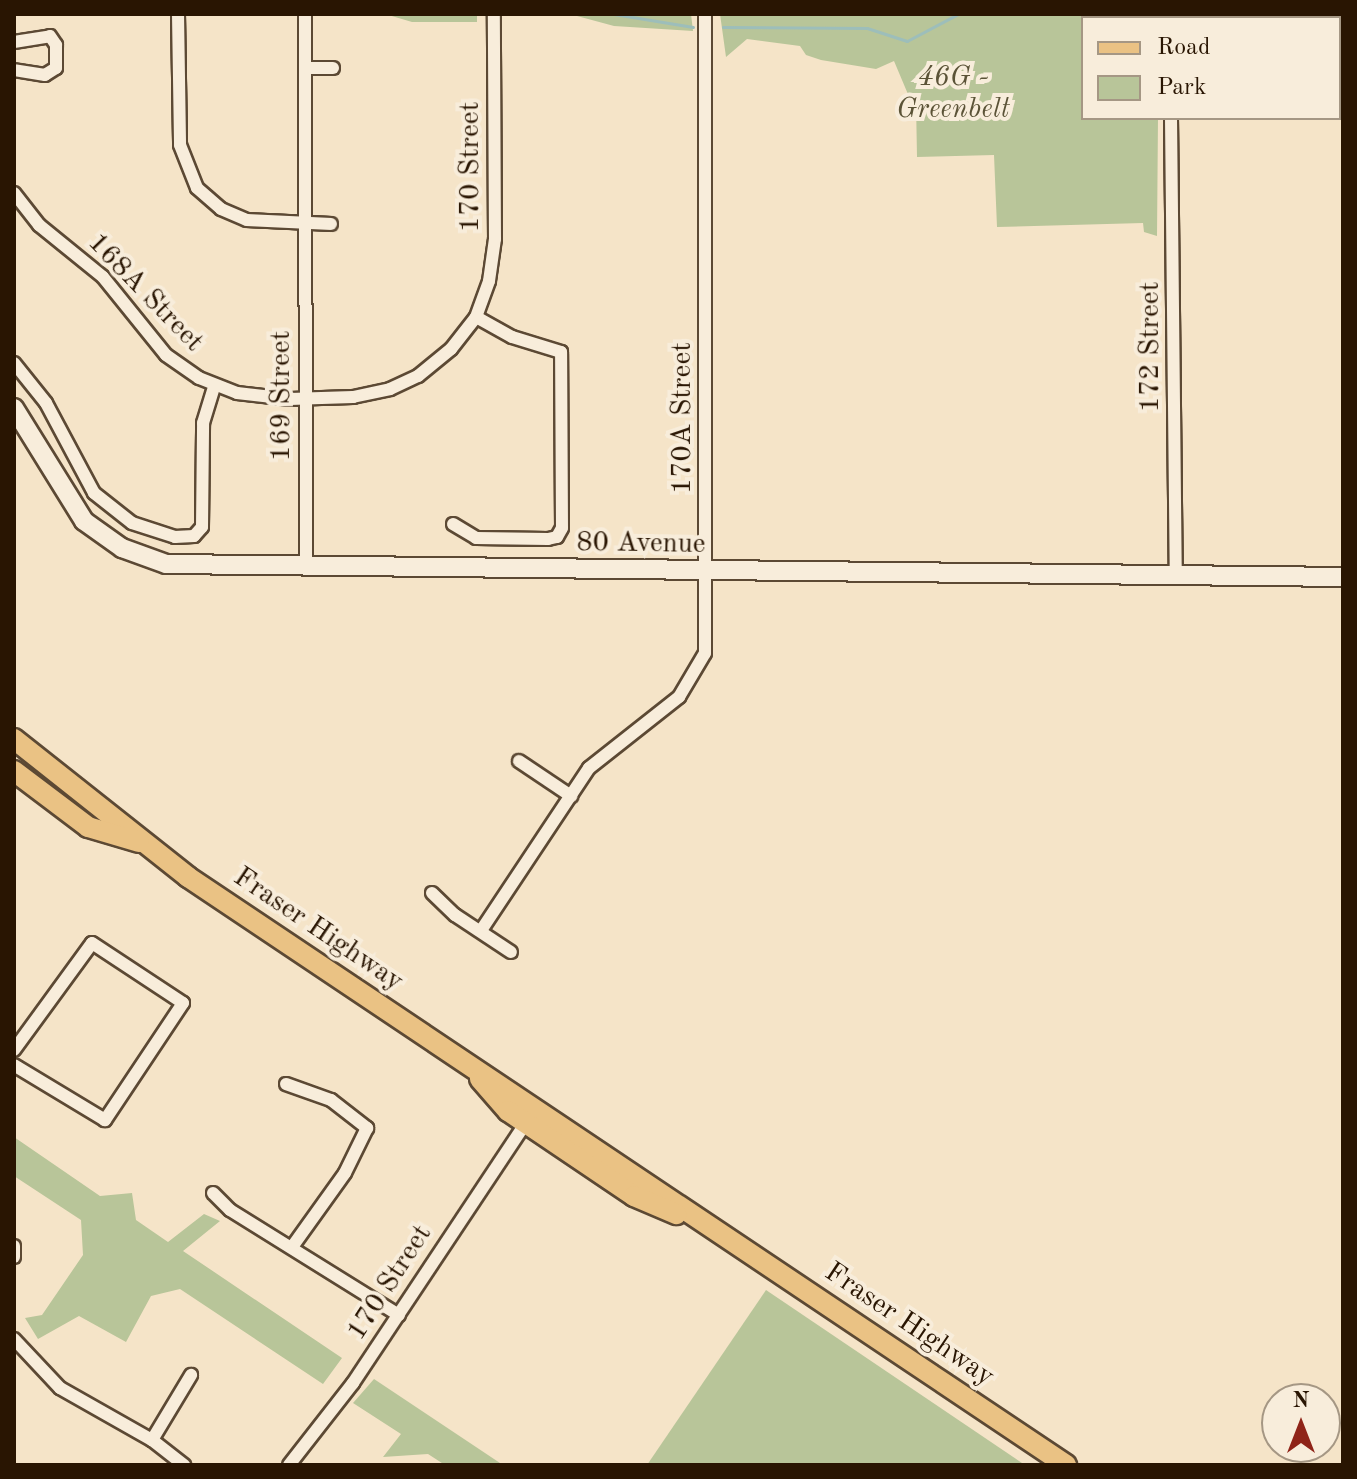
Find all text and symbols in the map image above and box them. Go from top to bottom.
legend [1081,16,1341,120]
text: Road [1157,36,1210,60]
park label: 46G - Greenbelt [896,61,1010,127]
text: Park [1157,76,1206,100]
street label: 170 Street [454,102,488,232]
street label: 168A Street [80,227,210,359]
street label: 172 Street [1134,282,1168,412]
street label: 169 Street [265,331,299,461]
street label: 170A Street [666,342,700,494]
street label: 80 Avenue [576,526,706,562]
street label: Fraser Highway [227,861,409,999]
street label: 170 Street [340,1219,440,1347]
street label: Fraser Highway [818,1256,1000,1394]
north arrow [1261,1383,1341,1463]
text: N [1293,1390,1309,1412]

